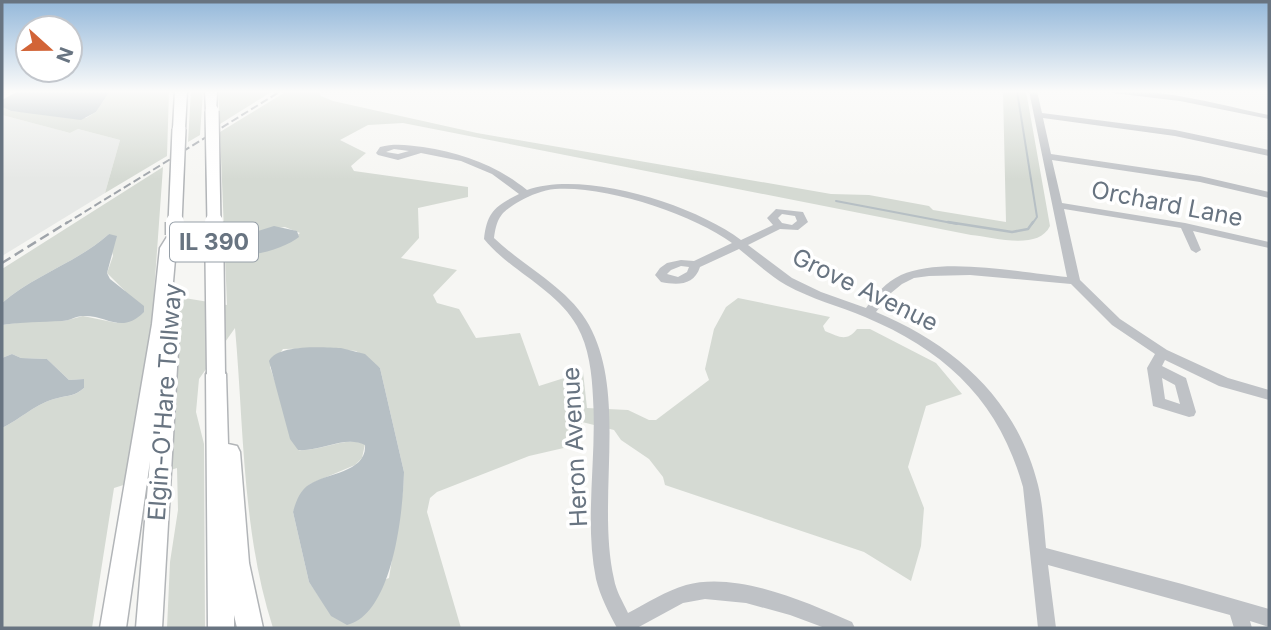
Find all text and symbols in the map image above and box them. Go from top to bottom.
north arrow [14,14,84,84]
text: N [51,44,78,66]
street label: Orchard Lane [1089,175,1245,232]
road number: IL 390 [170,222,258,262]
street label: Grove Avenue [788,242,943,337]
street label: Elgin-O'Hare Tollway [142,282,187,522]
street label: Heron Avenue [556,366,593,528]

